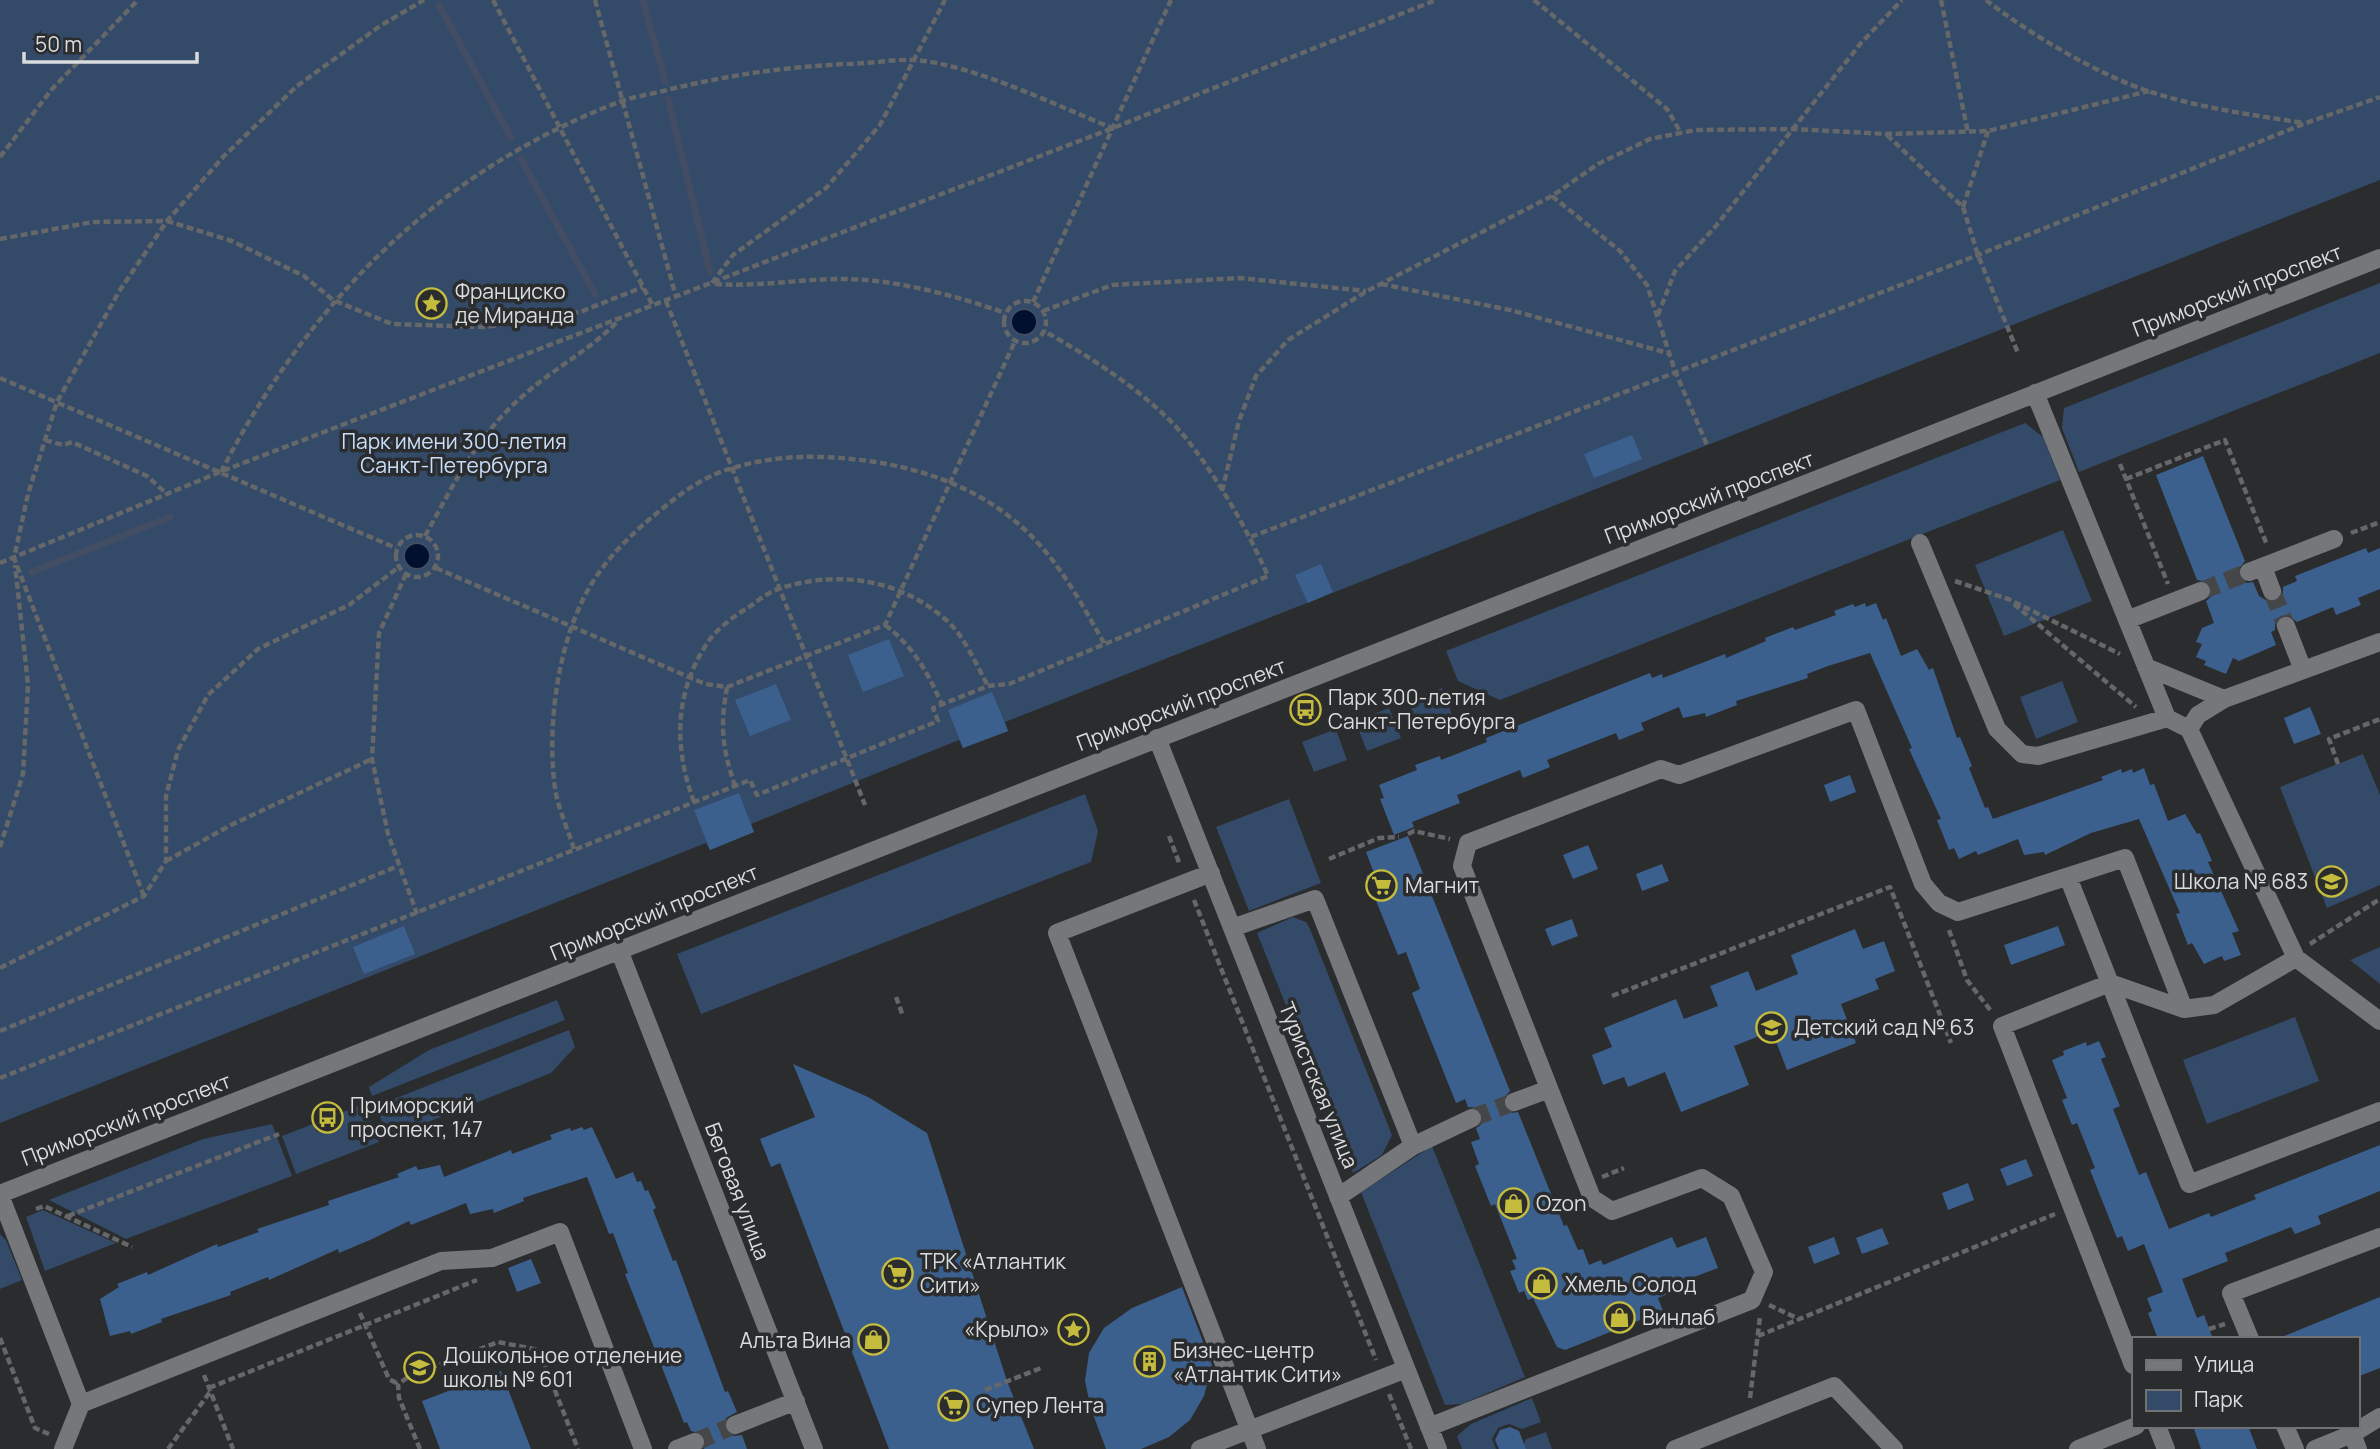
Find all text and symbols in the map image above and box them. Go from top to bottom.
scale bar [24,21,198,65]
text: 50 m [35,30,82,58]
street label: Приморский проспект [2128,237,2346,343]
place label: Франциско де Миранда [455,277,574,329]
place icon: Франциско де Миранда [415,286,449,320]
park label: Парк имени 300-летия Санкт-Петербурга [341,427,567,479]
street label: Приморский проспект [1600,444,1818,550]
street label: Приморский проспект [1072,651,1290,757]
place label: Парк 300-летия Санкт-Петербурга [1328,683,1515,735]
bus stop icon: Парк 300-летия Санкт-Петербурга [1288,692,1322,726]
street label: Приморский проспект [546,857,763,967]
school or university icon: Школа № 683 [2314,864,2348,898]
place label: Школа № 683 [2174,867,2308,895]
supermarket icon: Магнит [1365,868,1399,902]
place label: Магнит [1405,871,1479,899]
street label: Туристская улица [1273,998,1365,1172]
school or university icon: Детский сад № 63 [1754,1010,1788,1044]
place label: Детский сад № 63 [1794,1013,1974,1041]
street label: Приморский проспект [17,1066,235,1172]
place label: Приморский проспект, 147 [350,1091,483,1143]
bus stop icon: Приморский проспект, 147 [310,1100,344,1134]
street label: Беговая улица [699,1118,777,1264]
shop icon: Ozon [1496,1186,1530,1220]
place label: Ozon [1536,1189,1586,1217]
place label: ТРК «Атлантик Сити» [920,1247,1066,1299]
supermarket icon: ТРК «Атлантик Сити» [880,1256,914,1290]
shop icon: Хмель Солод [1525,1267,1559,1301]
place label: Хмель Солод [1565,1270,1697,1298]
shop icon: Винлаб [1602,1300,1636,1334]
place label: Винлаб [1642,1303,1715,1331]
place icon: «Крыло» [1056,1312,1090,1346]
place label: «Крыло» [964,1315,1050,1343]
shop icon: Альта Вина [857,1323,891,1357]
place label: Альта Вина [739,1326,851,1354]
place label: Бизнес-центр «Атлантик Сити» [1173,1336,1342,1388]
legend [2132,1337,2359,1428]
place label: Дошкольное отделение школы № 601 [443,1341,682,1393]
building icon: Бизнес-центр «Атлантик Сити» [1133,1345,1167,1379]
school or university icon: Дошкольное отделение школы № 601 [403,1350,437,1384]
text: Улица [2194,1350,2254,1378]
text: Парк [2194,1385,2244,1413]
supermarket icon: Супер Лента [936,1388,970,1422]
place label: Супер Лента [976,1391,1104,1419]

